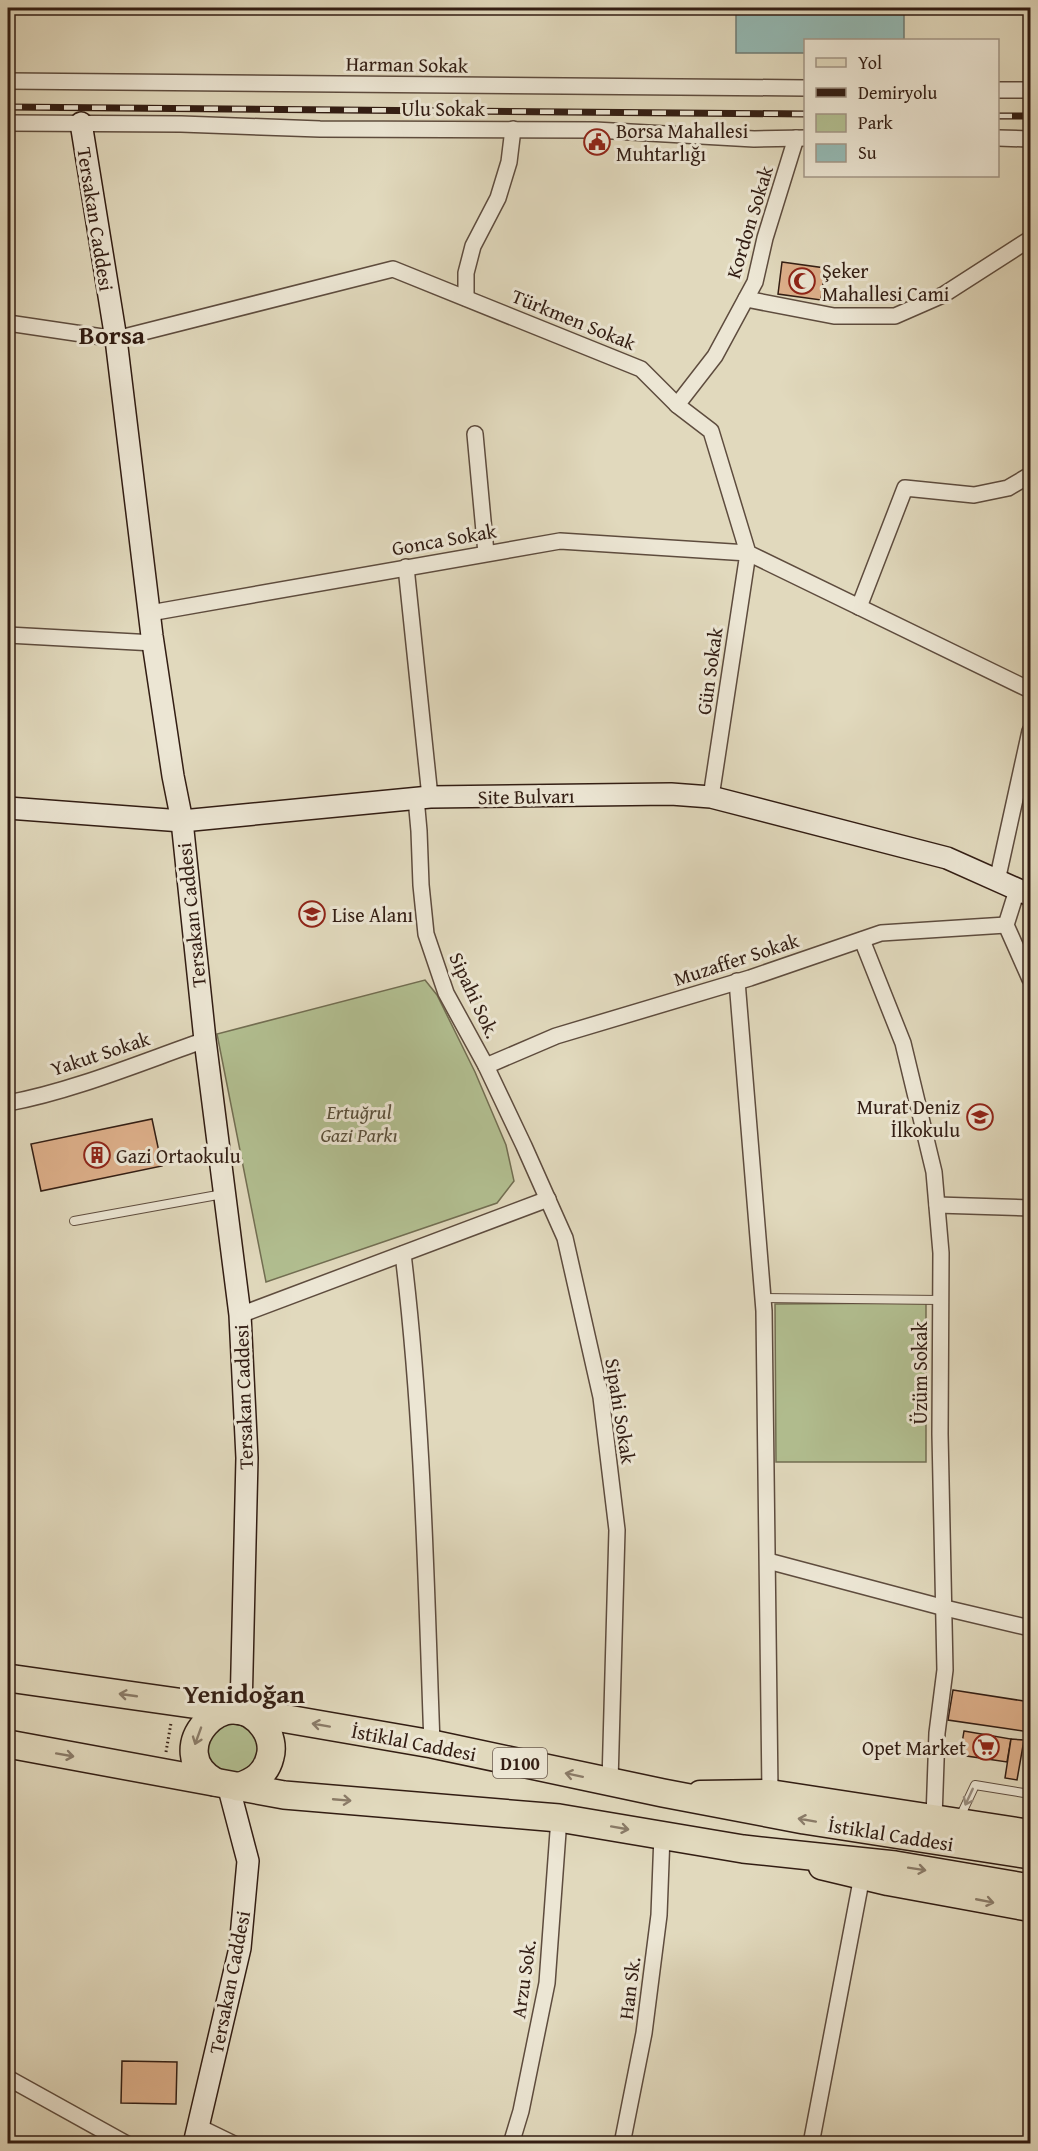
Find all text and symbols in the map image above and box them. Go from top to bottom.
legend [804,39,999,177]
street label: Harman Sokak [346,48,469,80]
text: Yol [858,49,882,76]
text: Demiryolu [858,79,937,106]
street label: Ulu Sokak [401,94,486,123]
text: Park [858,109,894,136]
place label: Borsa Mahallesi Muhtarlığı [616,116,749,168]
public building icon: Borsa Mahallesi Muhtarlığı [582,127,612,157]
text: Su [858,139,877,166]
street label: Tersakan Caddesi [70,145,122,293]
street label: Kordon Sokak [718,161,780,282]
place label: Şeker Mahallesi Cami [822,256,950,308]
mosque icon: Şeker Mahallesi Cami [787,266,817,296]
street label: Türkmen Sokak [508,281,641,357]
district label: Borsa [79,315,146,354]
street label: Gonca Sokak [389,515,499,562]
street label: Gün Sokak [689,625,730,717]
street label: Site Bulvarı [477,781,575,811]
street label: Tersakan Caddesi [169,841,213,989]
school or university icon: Lise Alanı [297,899,327,929]
place label: Lise Alanı [332,900,414,929]
street label: Muzaffer Sokak [670,925,803,993]
street label: Sipahi Sok. [442,947,508,1043]
street label: Yakut Sokak [47,1023,154,1083]
place label: Murat Deniz İlkokulu [857,1092,960,1144]
park label: Ertuğrul Gazi Parkı [320,1097,398,1149]
school or university icon: Murat Deniz İlkokulu [965,1102,995,1132]
building icon: Gazi Ortaokulu [82,1140,112,1170]
place label: Gazi Ortaokulu [116,1141,241,1170]
street label: Üzüm Sokak [905,1321,934,1425]
street label: Tersakan Caddesi [226,1324,260,1470]
street label: Sipahi Sokak [598,1356,644,1467]
district label: Yenidoğan [183,1674,306,1713]
one-way arrow [119,1689,139,1700]
street label: İstiklal Caddesi [349,1716,479,1768]
one-way arrow [312,1719,331,1730]
one-way arrow [192,1726,203,1745]
supermarket icon: Opet Market [971,1732,1001,1762]
place label: Opet Market [862,1733,966,1762]
road number: D100 [493,1748,547,1778]
one-way arrow [55,1750,74,1761]
one-way arrow [565,1768,584,1780]
one-way arrow [963,1788,975,1806]
one-way arrow [332,1795,352,1806]
street label: İstiklal Caddesi [826,1810,956,1858]
one-way arrow [797,1815,817,1826]
one-way arrow [609,1823,629,1834]
one-way arrow [906,1864,926,1875]
one-way arrow [974,1896,994,1907]
street label: Tersakan Caddesi [201,1908,257,2056]
street label: Arzu Sok. [503,1938,543,2020]
street label: Han Sk. [611,1955,647,2021]

